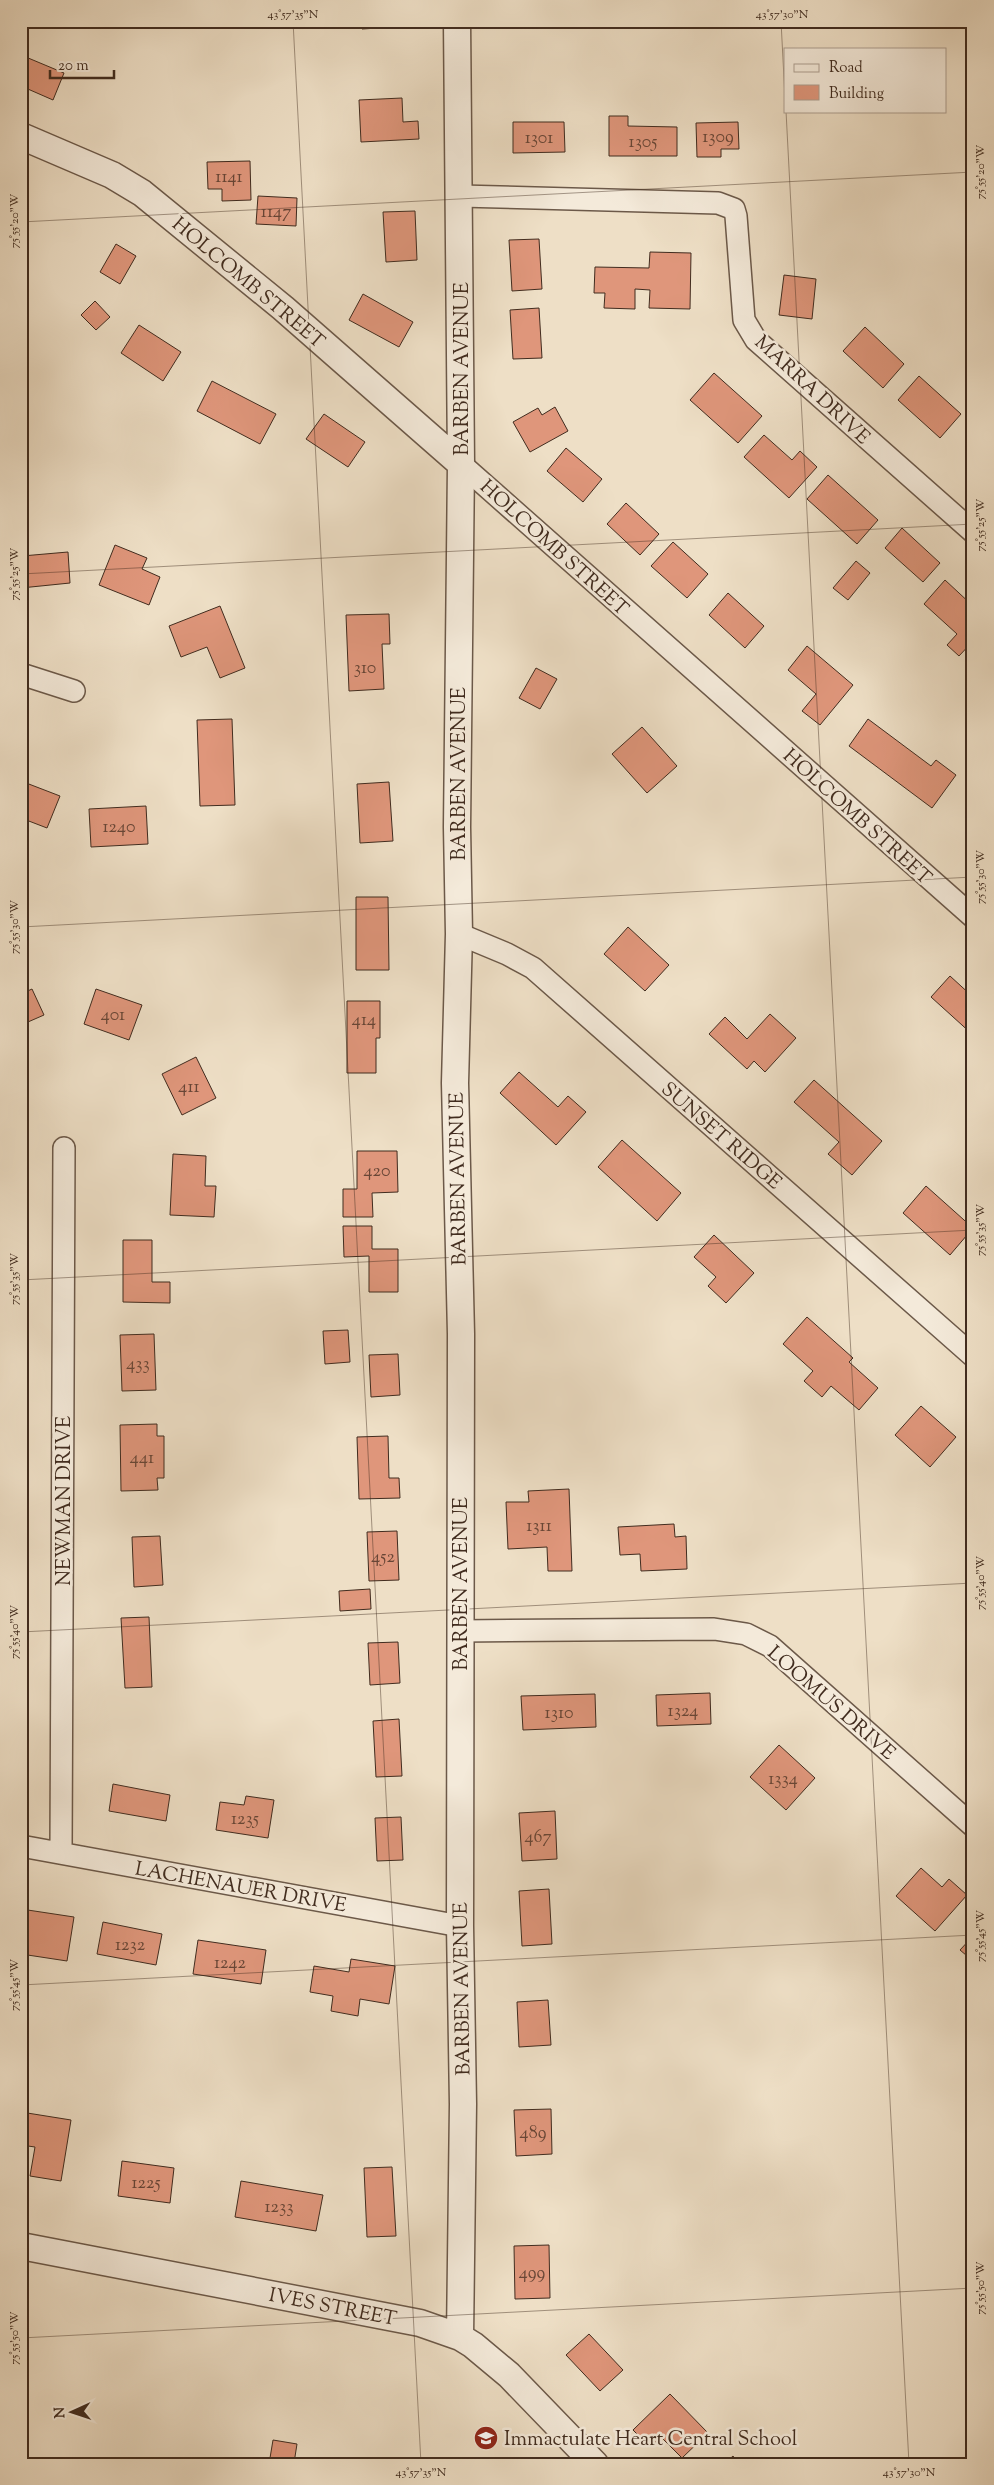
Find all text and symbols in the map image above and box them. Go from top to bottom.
text: 43°57'35"N [268,6,319,24]
text: 43°57'30"N [756,6,809,24]
scale bar [50,48,114,80]
legend [784,48,946,112]
text: 20 m [58,56,89,77]
text: Road [829,58,863,79]
text: Building [829,84,884,105]
house number: 1309 [702,125,734,151]
house number: 1301 [525,126,553,152]
house number: 1305 [629,130,657,156]
text: 75°55'20"W [972,144,990,199]
house number: 1141 [215,165,243,191]
text: 75°55'20"W [6,193,24,248]
house number: 1147 [261,200,291,226]
street label: HOLCOMB STREET [165,211,330,357]
street label: BARBEN AVENUE [449,282,478,456]
street label: MARRA DRIVE [747,329,876,452]
street label: HOLCOMB STREET [472,474,634,624]
text: 75°55'25"W [972,498,990,551]
text: 75°55'25"W [6,547,24,600]
house number: 310 [354,656,376,682]
street label: BARBEN AVENUE [446,687,475,861]
street label: HOLCOMB STREET [775,743,937,893]
house number: 1240 [103,815,135,841]
text: 75°55'30"W [972,849,990,904]
text: 75°55'30"W [6,899,24,954]
house number: 401 [101,1003,125,1029]
house number: 414 [352,1008,376,1034]
house number: 411 [178,1075,200,1101]
street label: SUNSET RIDGE [654,1076,787,1198]
street label: BARBEN AVENUE [443,1092,476,1266]
house number: 420 [363,1159,391,1185]
text: 75°55'35"W [972,1203,990,1256]
text: 75°55'35"W [6,1252,24,1305]
house number: 433 [126,1352,150,1378]
street label: NEWMAN DRIVE [51,1416,80,1586]
house number: 441 [130,1446,154,1472]
street label: BARBEN AVENUE [448,1497,477,1671]
house number: 1311 [526,1514,552,1540]
house number: 452 [371,1545,395,1571]
text: 75°55'40"W [972,1555,990,1610]
text: 75°55'40"W [6,1604,24,1659]
street label: LOOMUS DRIVE [760,1640,901,1768]
house number: 1324 [668,1699,698,1725]
house number: 1310 [545,1701,573,1727]
house number: 1334 [768,1767,798,1793]
house number: 1235 [231,1807,259,1833]
house number: 467 [525,1825,551,1851]
street label: LACHENAUER DRIVE [133,1856,349,1921]
street label: BARBEN AVENUE [447,1902,480,2076]
text: 75°55'45"W [972,1909,990,1962]
house number: 1232 [115,1933,146,1959]
house number: 1242 [214,1951,247,1977]
text: 75°55'45"W [6,1958,24,2011]
house number: 489 [520,2121,547,2147]
house number: 1225 [131,2171,161,2197]
house number: 1233 [264,2195,294,2221]
house number: 499 [519,2261,545,2287]
text: 75°55'50"W [972,2261,990,2315]
street label: IVES STREET [266,2282,399,2335]
text: 75°55'50"W [6,2311,24,2365]
north arrow [48,2388,98,2438]
text: N [51,2406,71,2419]
school or university icon: Immactulate Heart Central School [473,2425,499,2451]
place label: Immactulate Heart Central School [504,2426,798,2455]
text: 43°57'35"N [396,2464,447,2482]
text: 43°57'30"N [883,2464,936,2482]

